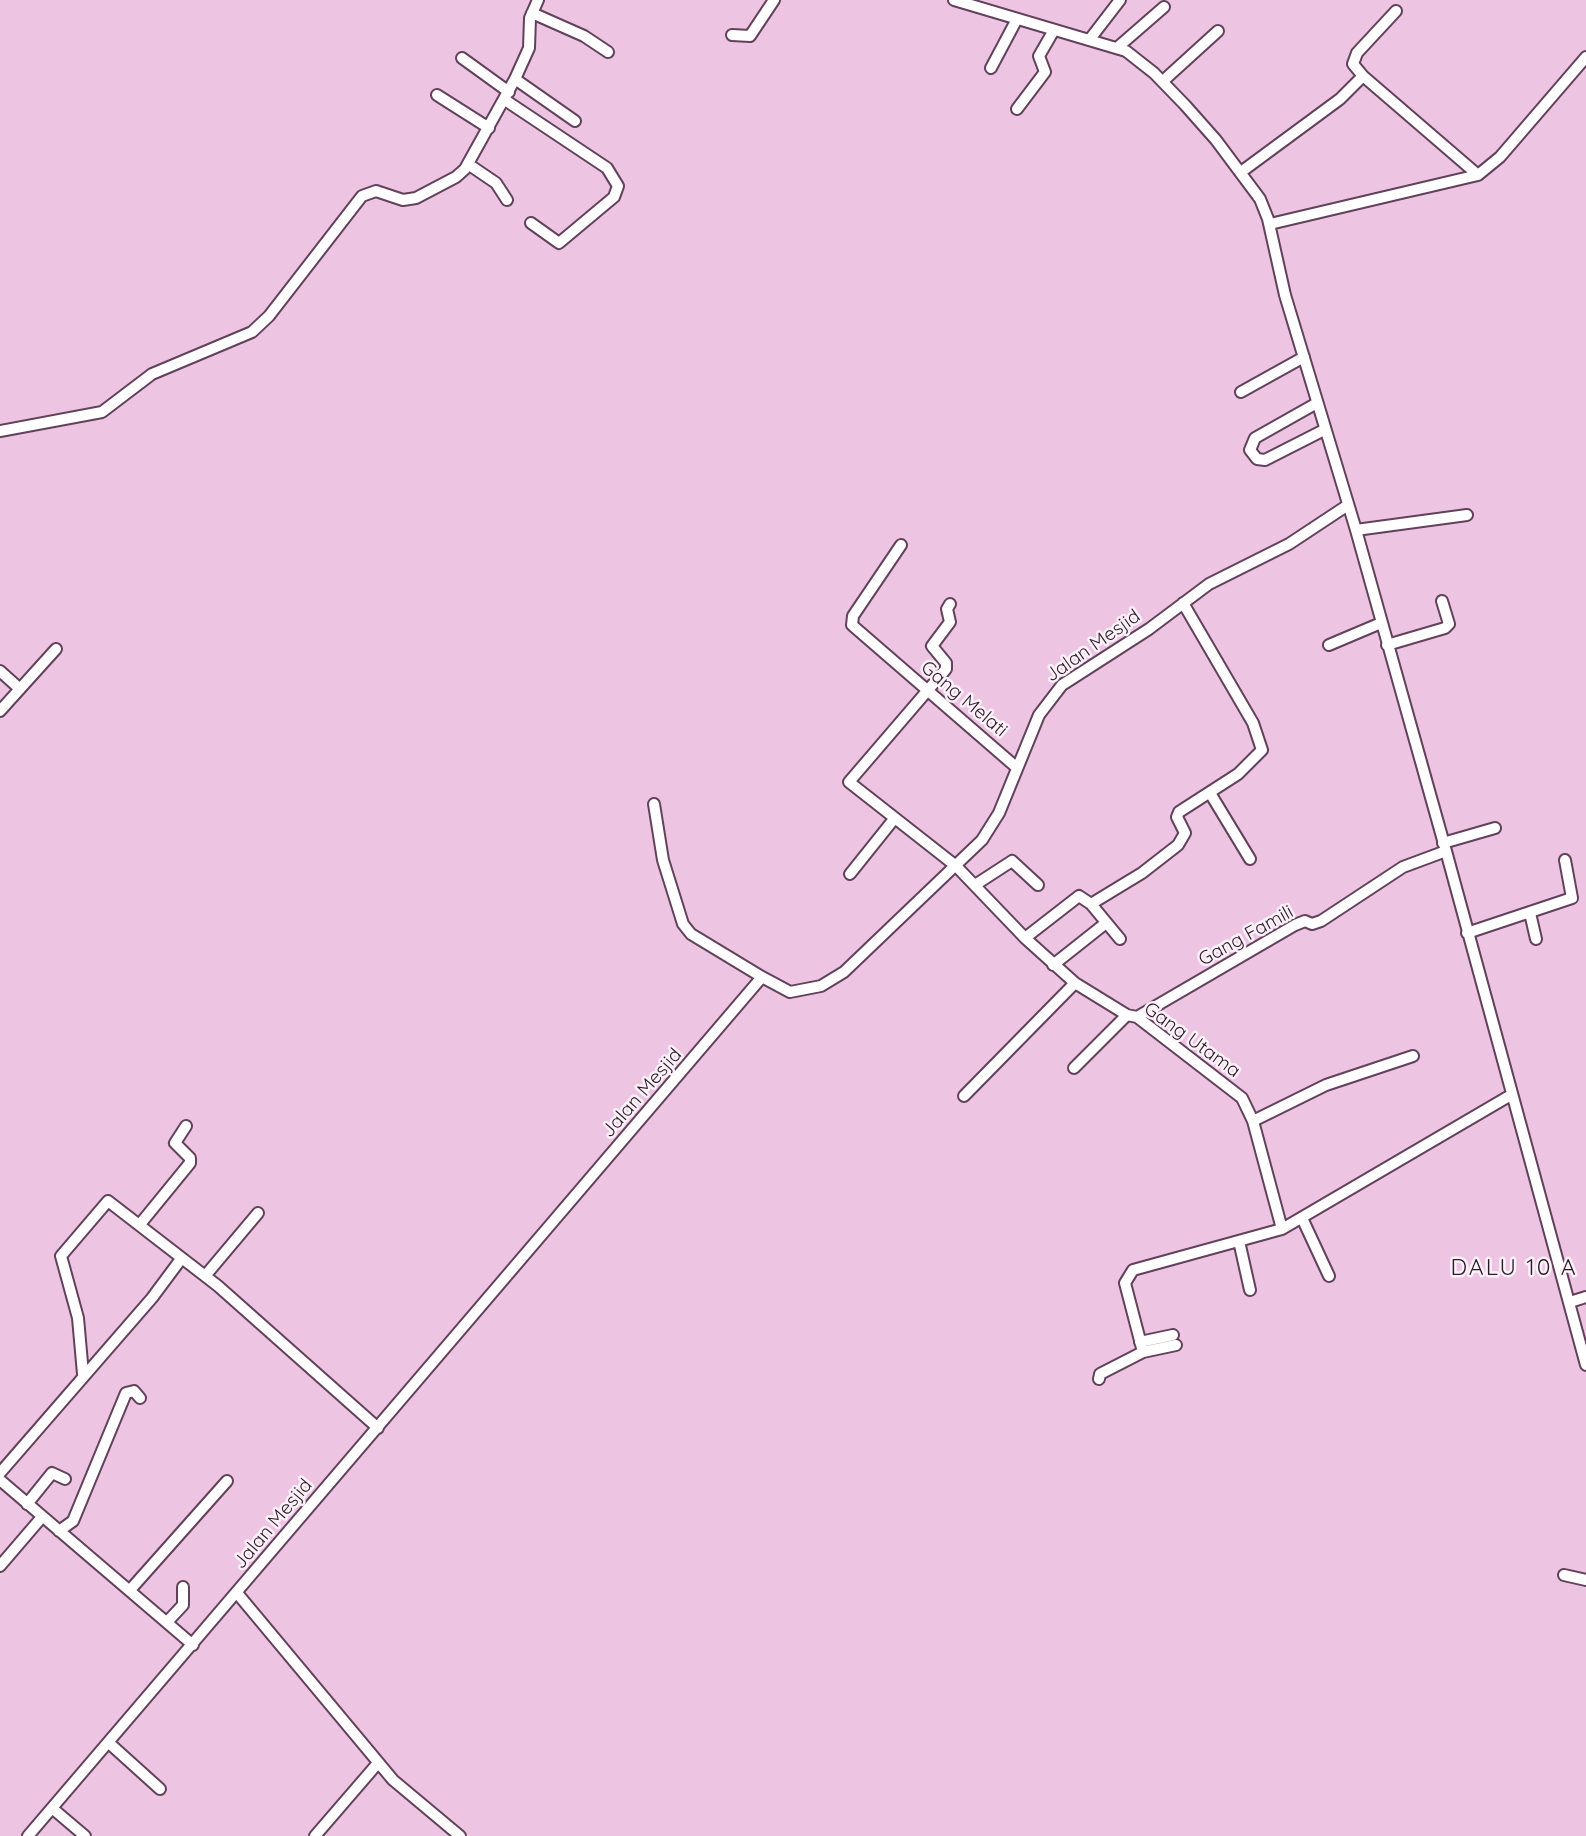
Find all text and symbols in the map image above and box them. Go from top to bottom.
street label: Jalan Mesjid [1041,605,1145,687]
street label: Gang Melati [916,656,1012,742]
street label: Gang Famili [1195,901,1297,971]
street label: Gang Utama [1139,997,1245,1083]
street label: Jalan Mesjid [597,1044,687,1142]
district label: DALU 10 A [1452,1254,1576,1282]
street label: Jalan Mesjid [229,1474,317,1574]

